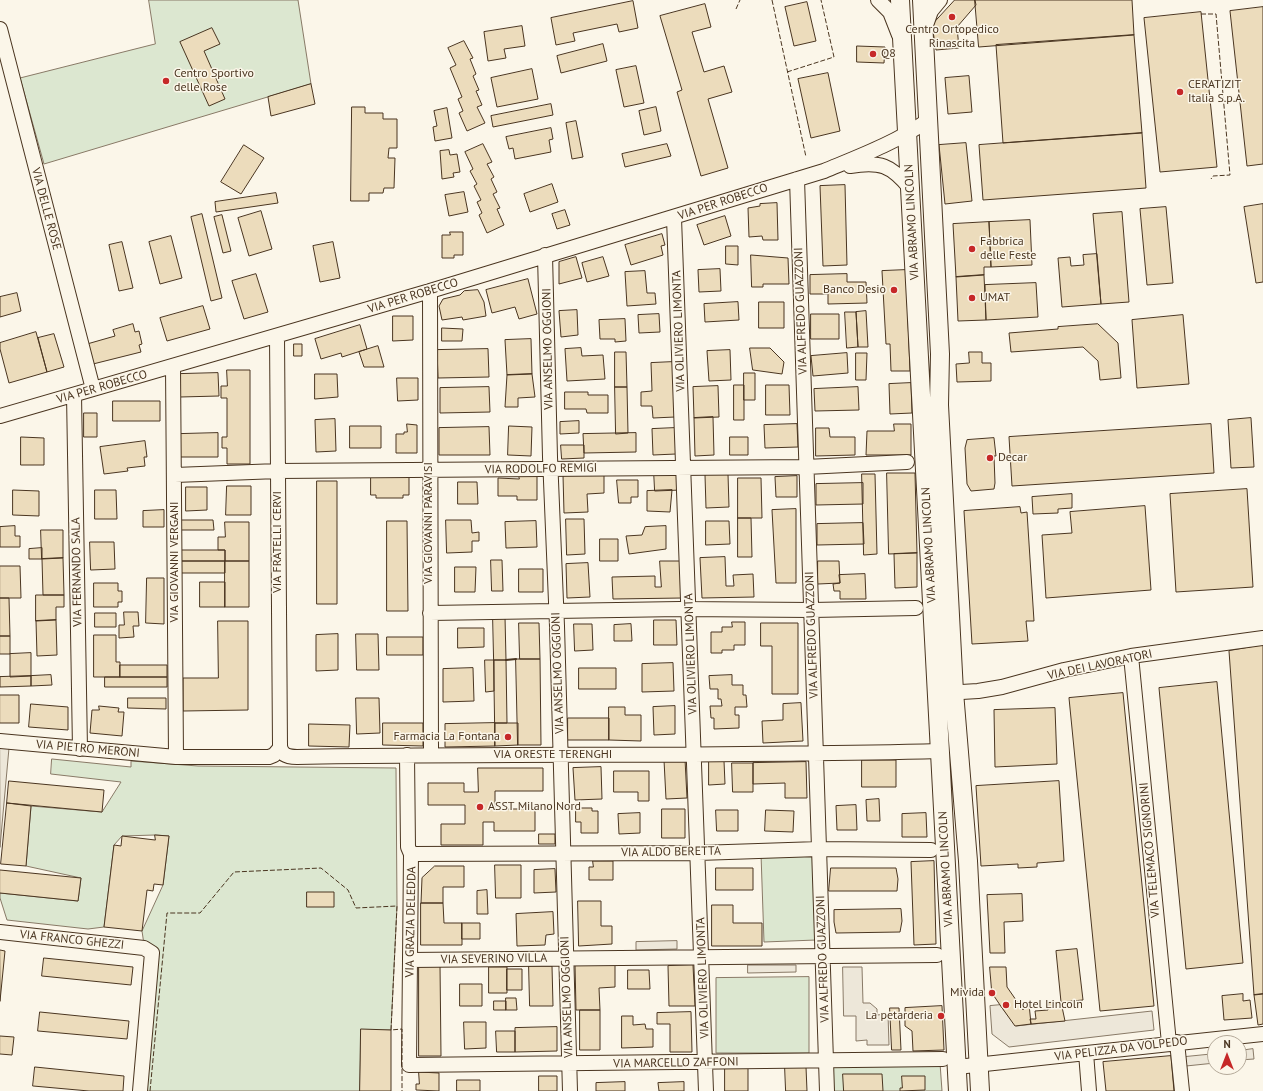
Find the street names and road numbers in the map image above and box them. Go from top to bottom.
street label: VIA ABRAMO LINCOLN [902,164,922,280]
street label: VIA DELLE ROSE [28,166,64,252]
street label: VIA PER ROBECCO [676,181,770,223]
street label: VIA ALFREDO GUAZZONI [792,247,810,375]
street label: VIA OLIVIERO LIMONTA [670,270,688,392]
street label: VIA PER ROBECCO [366,275,460,317]
street label: VIA ANSELMO OGGIONI [540,288,556,410]
street label: VIA PER ROBECCO [55,367,149,407]
street label: VIA RODOLFO REMIGI [485,461,597,477]
street label: VIA GIOVANNI PARAVISI [422,462,436,584]
street label: VIA ABRAMO LINCOLN [919,487,939,603]
street label: VIA FRATELLI CERVI [271,491,285,593]
street label: VIA GIOVANNI VERGANI [168,501,182,623]
street label: VIA FERNANDO SALA [69,517,85,627]
street label: VIA ALFREDO GUAZZONI [803,571,821,699]
street label: VIA OLIVIERO LIMONTA [682,593,700,715]
street label: VIA ANSELMO OGGIONI [549,612,567,734]
street label: VIA DEI LAVORATORI [1046,647,1154,683]
street label: VIA PIETRO MERONI [35,737,141,761]
street label: VIA ORESTE TERENGHI [494,748,612,762]
street label: VIA TELEMACO SIGNORINI [1137,782,1163,918]
street label: VIA ABRAMO LINCOLN [936,811,956,927]
street label: VIA ALDO BERETTA [621,844,721,860]
street label: VIA GRAZIA DELEDDA [403,866,419,978]
street label: VIA ALFREDO GUAZZONI [814,895,832,1023]
street label: VIA OLIVIERO LIMONTA [694,917,712,1039]
street label: VIA FRANCO GHEZZI [19,927,125,953]
street label: VIA ANSELMO OGGIONI [558,936,576,1058]
street label: VIA SEVERINO VILLA [441,951,547,967]
street label: VIA PELIZZA DA VOLPEDO [1054,1034,1188,1064]
street label: VIA MARCELLO ZAFFONI [613,1055,739,1071]

